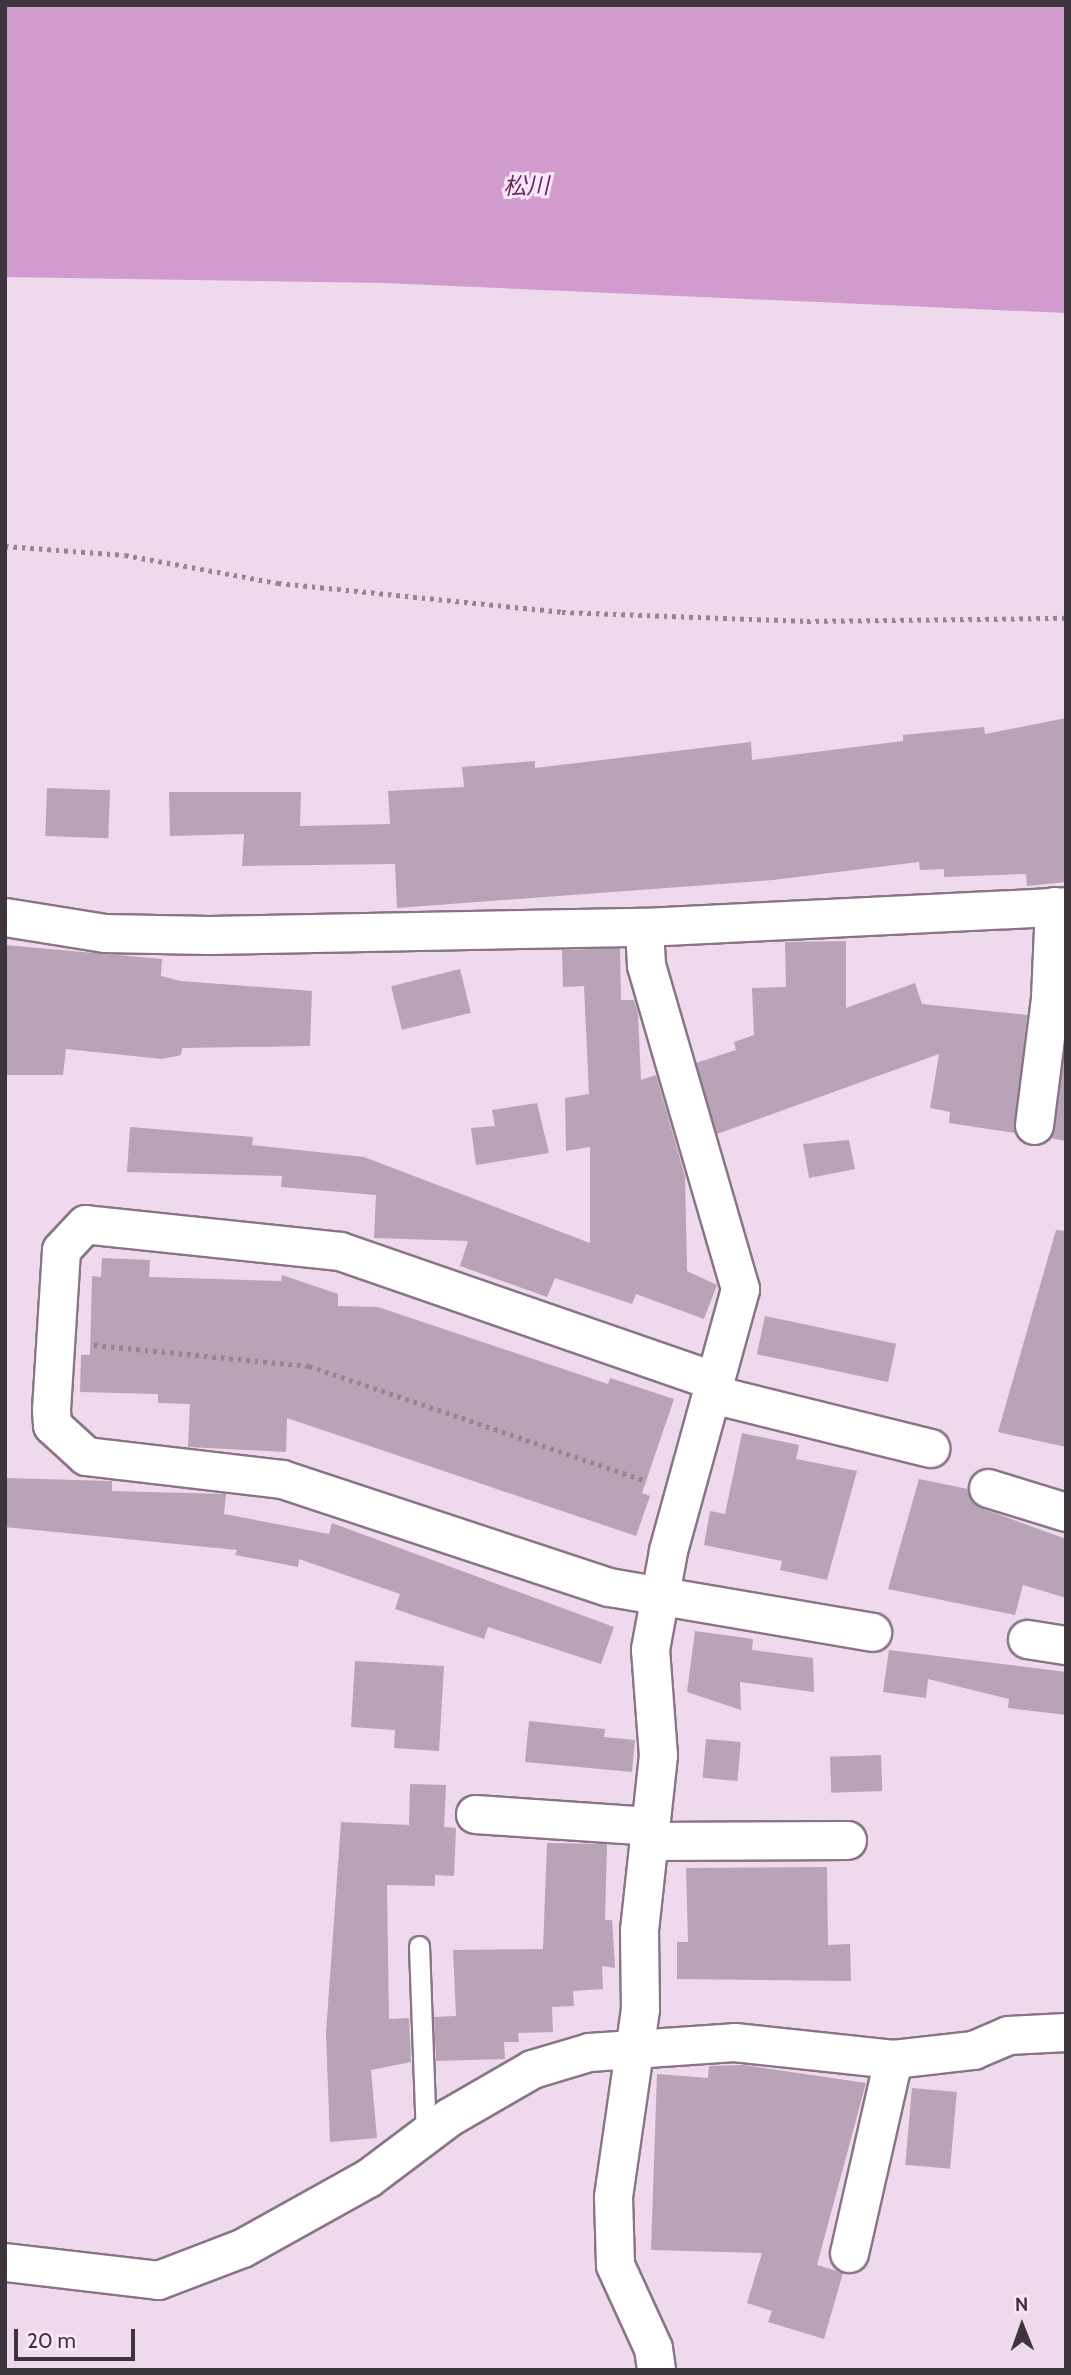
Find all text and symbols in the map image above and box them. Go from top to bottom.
water label: 松川 [503,172,549,200]
north arrow [987,2291,1057,2361]
text: N [1015,2293,1029,2316]
scale bar [18,2316,138,2360]
text: 20 m [27,2328,76,2353]

